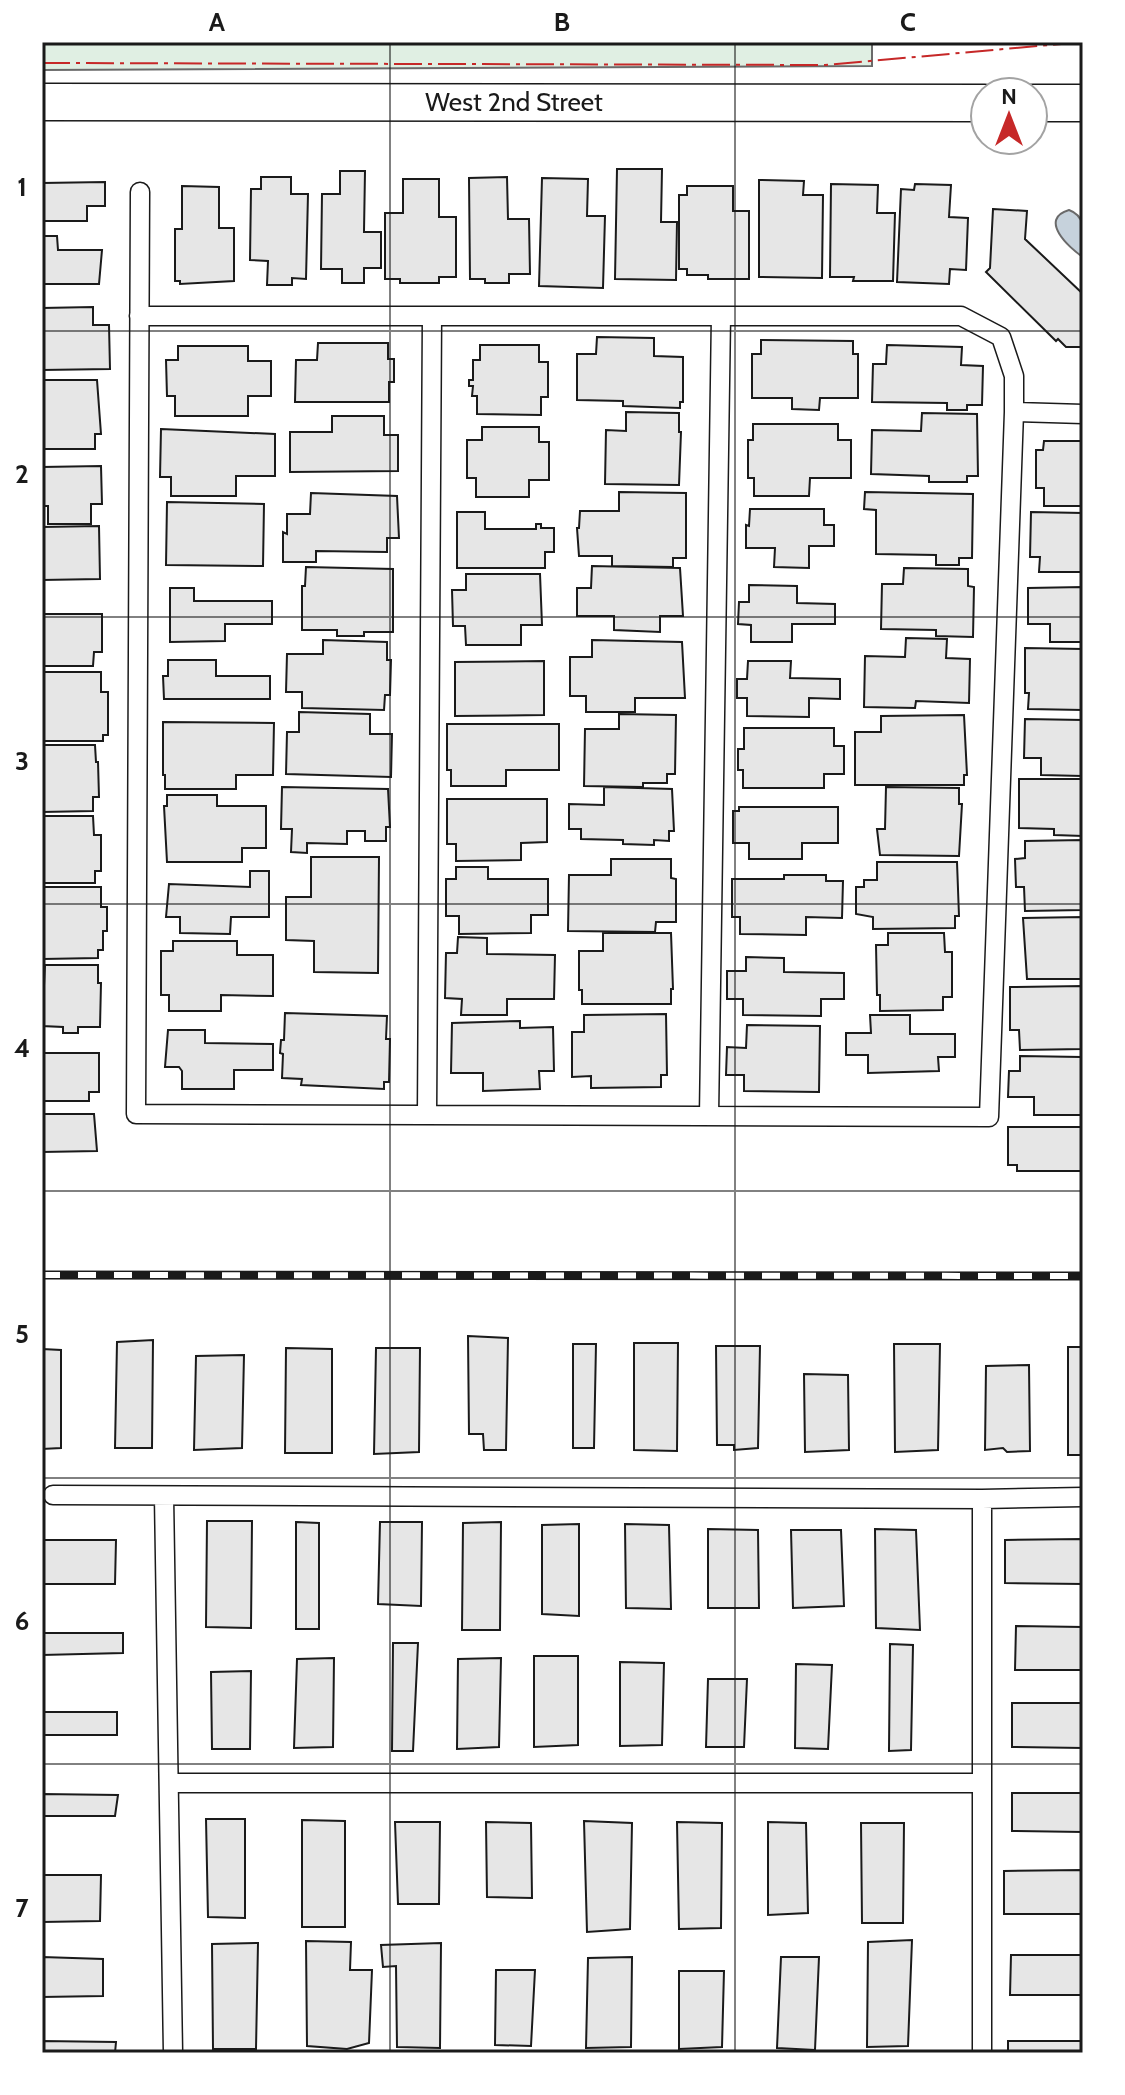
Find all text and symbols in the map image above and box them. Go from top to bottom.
text: A [209,6,226,38]
text: B [554,6,570,38]
text: C [900,6,916,38]
north arrow [969,76,1049,156]
text: N [1001,83,1017,110]
street label: West 2nd Street [425,86,603,118]
text: 1 [17,171,27,203]
text: 2 [15,458,29,490]
text: 3 [15,745,29,777]
text: 4 [14,1032,30,1064]
text: 5 [15,1318,29,1350]
text: 6 [15,1605,29,1637]
text: 7 [15,1892,29,1924]

